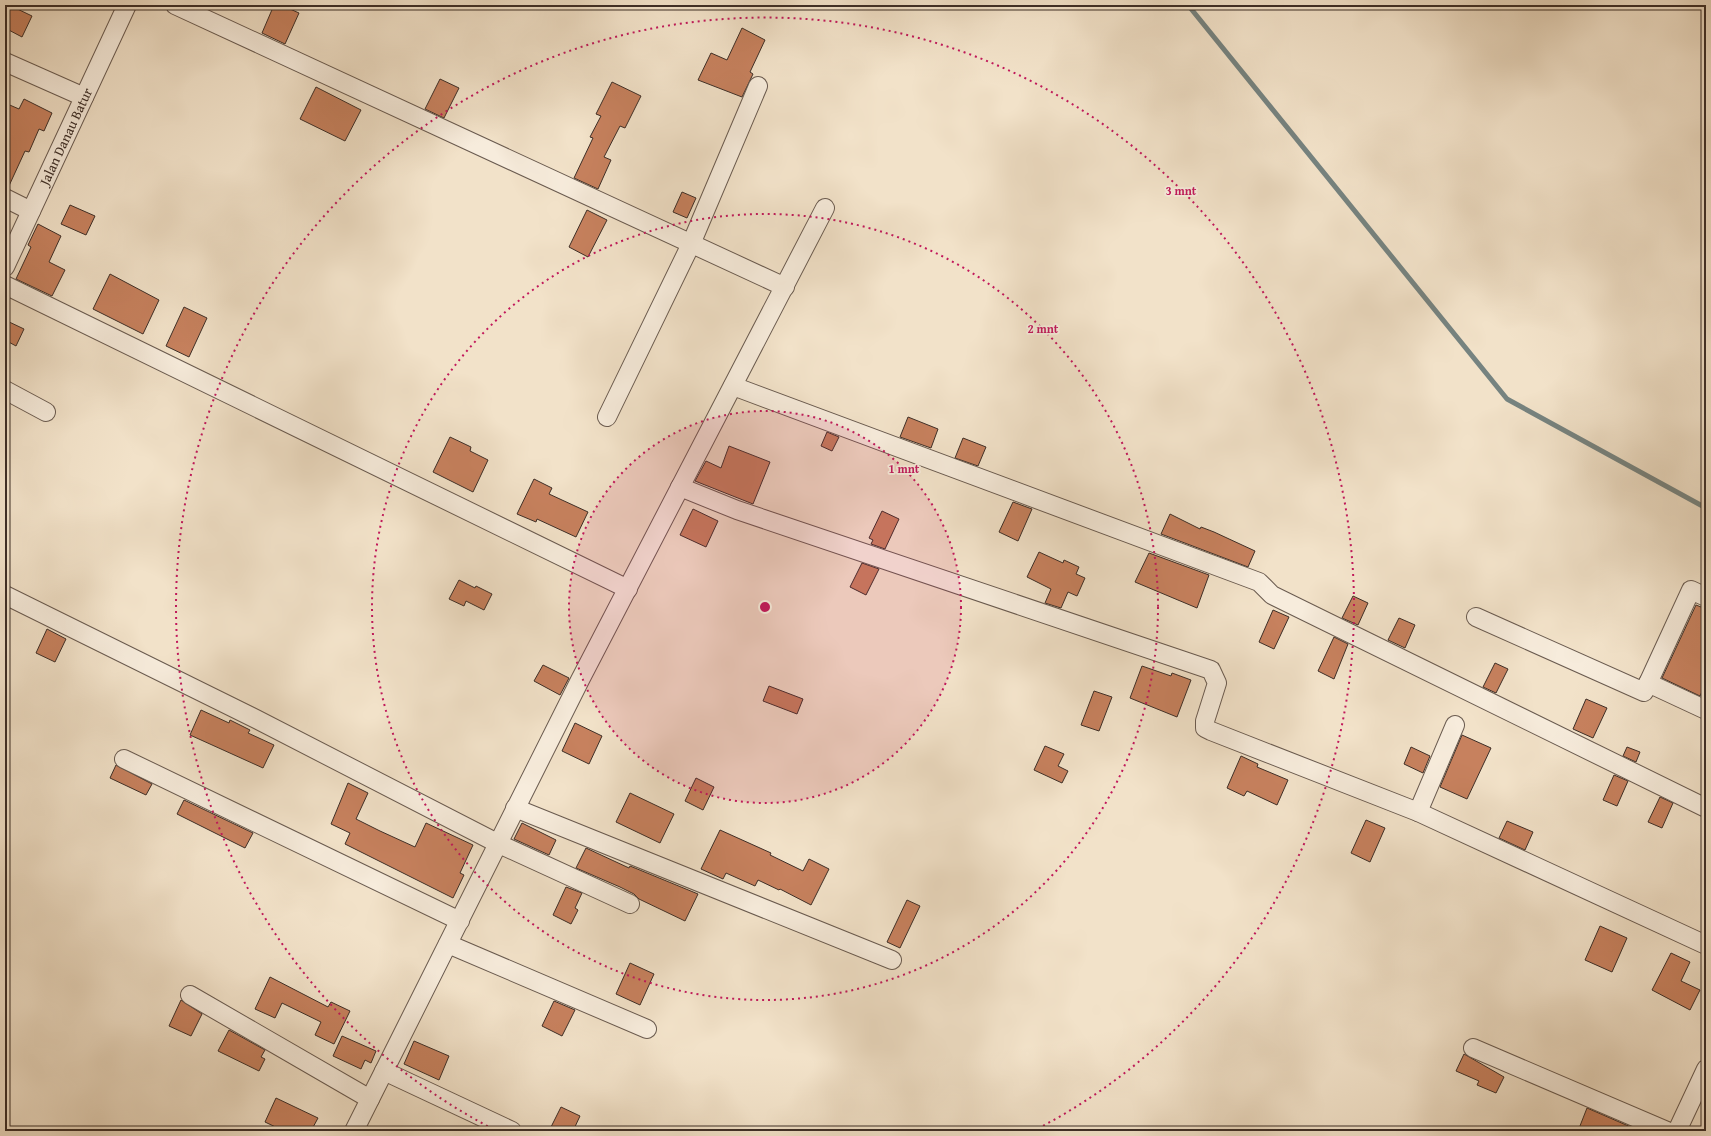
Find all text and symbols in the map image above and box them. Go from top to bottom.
street label: Jalan Danau Batur [34,84,97,190]
text: 3 mnt [1166,182,1197,199]
text: 2 mnt [1028,320,1059,337]
text: 1 mnt [889,460,920,477]
centre of rings [758,600,772,614]

